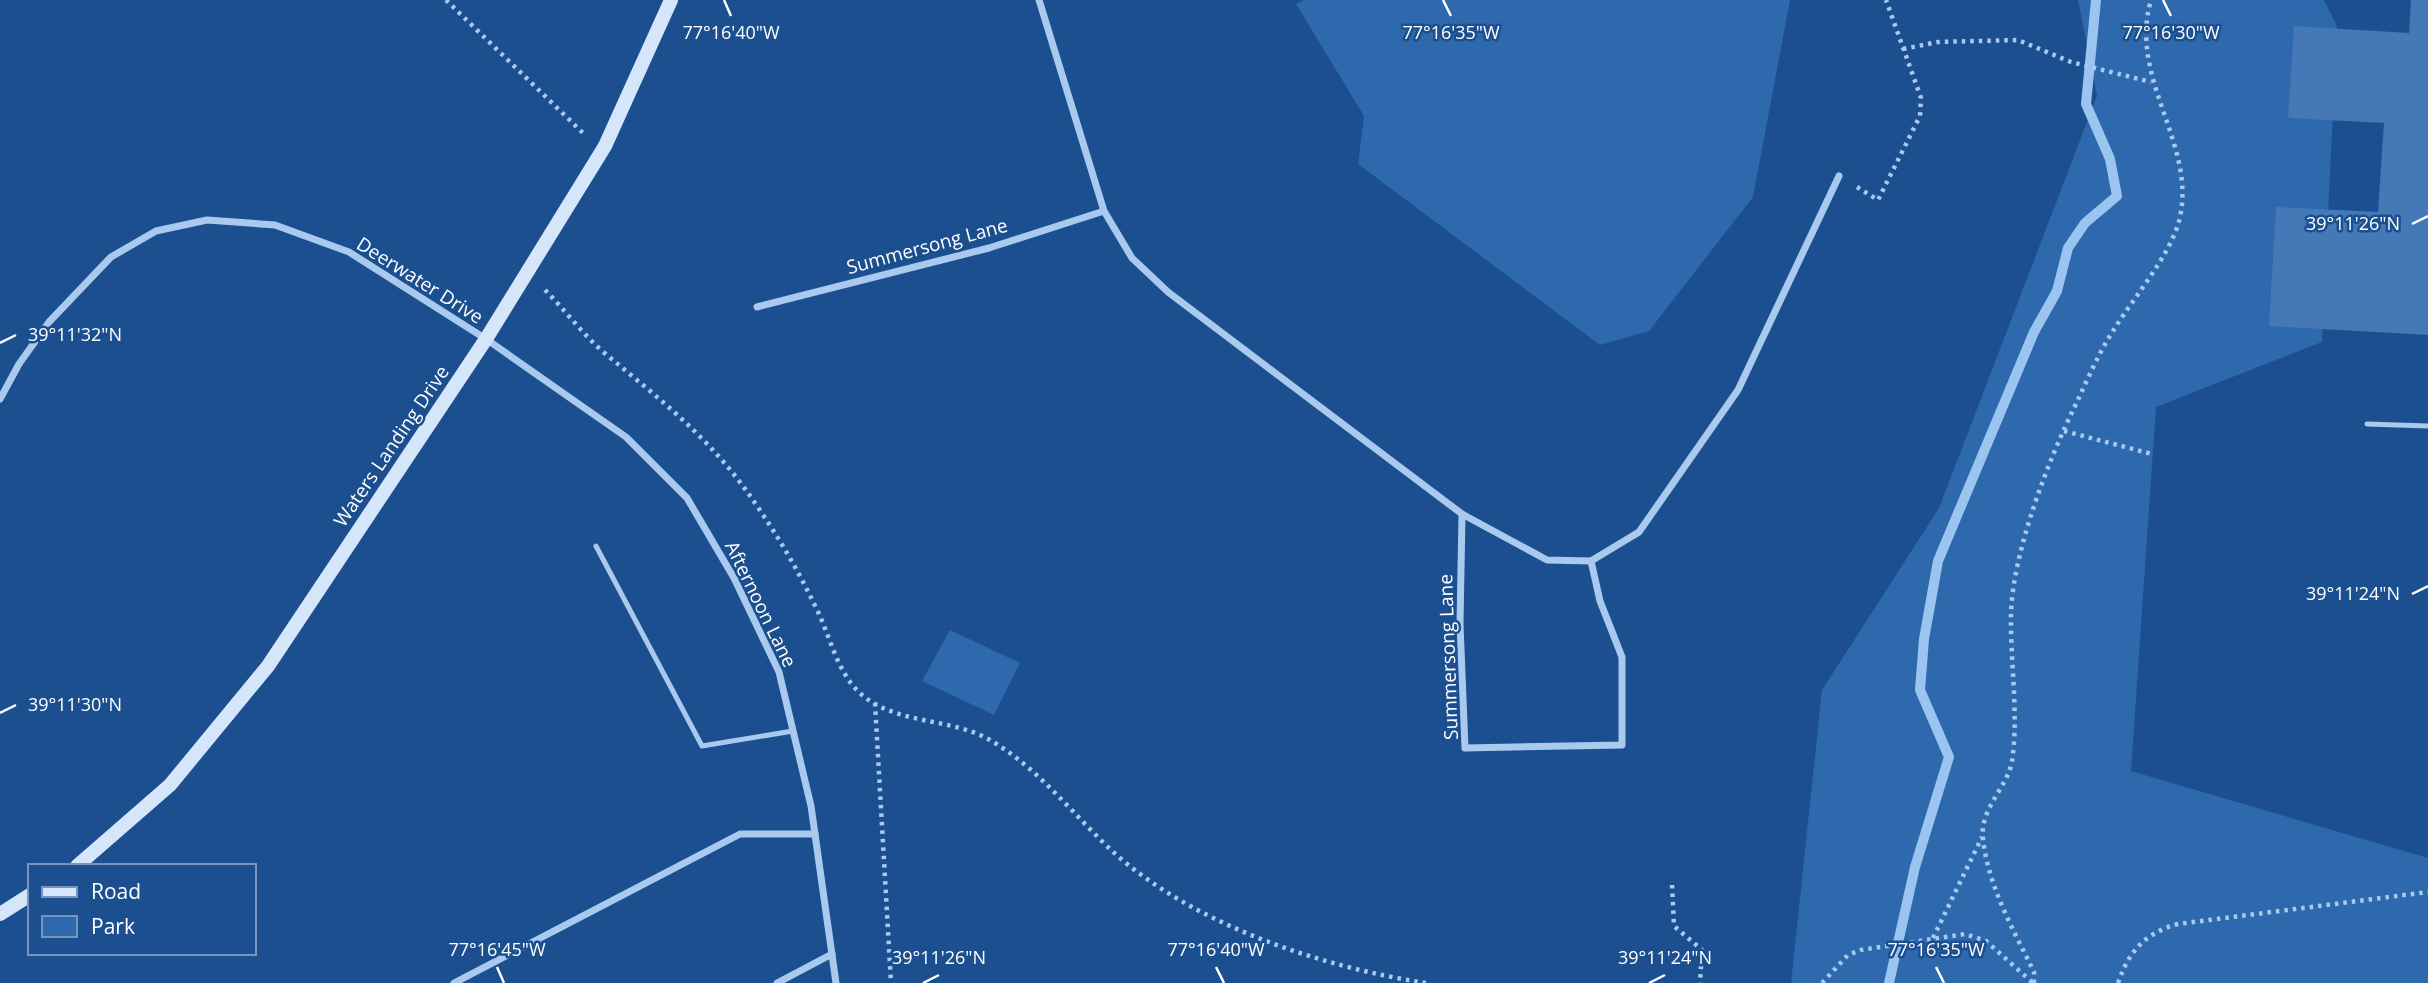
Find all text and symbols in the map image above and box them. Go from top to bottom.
text: 77°16'40"W [682,20,780,44]
text: 77°16'35"W [1402,20,1500,44]
text: 77°16'30"W [2122,20,2220,44]
text: 39°11'26"N [2306,211,2400,235]
street label: Summersong Lane [844,212,1010,280]
street label: Deerwater Drive [352,231,488,329]
text: 39°11'32"N [28,322,122,346]
street label: Waters Landing Drive [327,360,455,532]
street label: Afternoon Lane [719,537,803,671]
street label: Summersong Lane [1432,574,1464,740]
text: 39°11'24"N [2306,581,2400,605]
text: 39°11'30"N [28,692,122,716]
legend [28,864,256,955]
text: Road [91,877,141,905]
text: Park [91,912,135,940]
text: 77°16'45"W [448,937,546,961]
text: 77°16'40"W [1167,937,1265,961]
text: 77°16'35"W [1887,937,1985,961]
text: 39°11'26"N [892,945,986,969]
text: 39°11'24"N [1618,945,1712,969]

